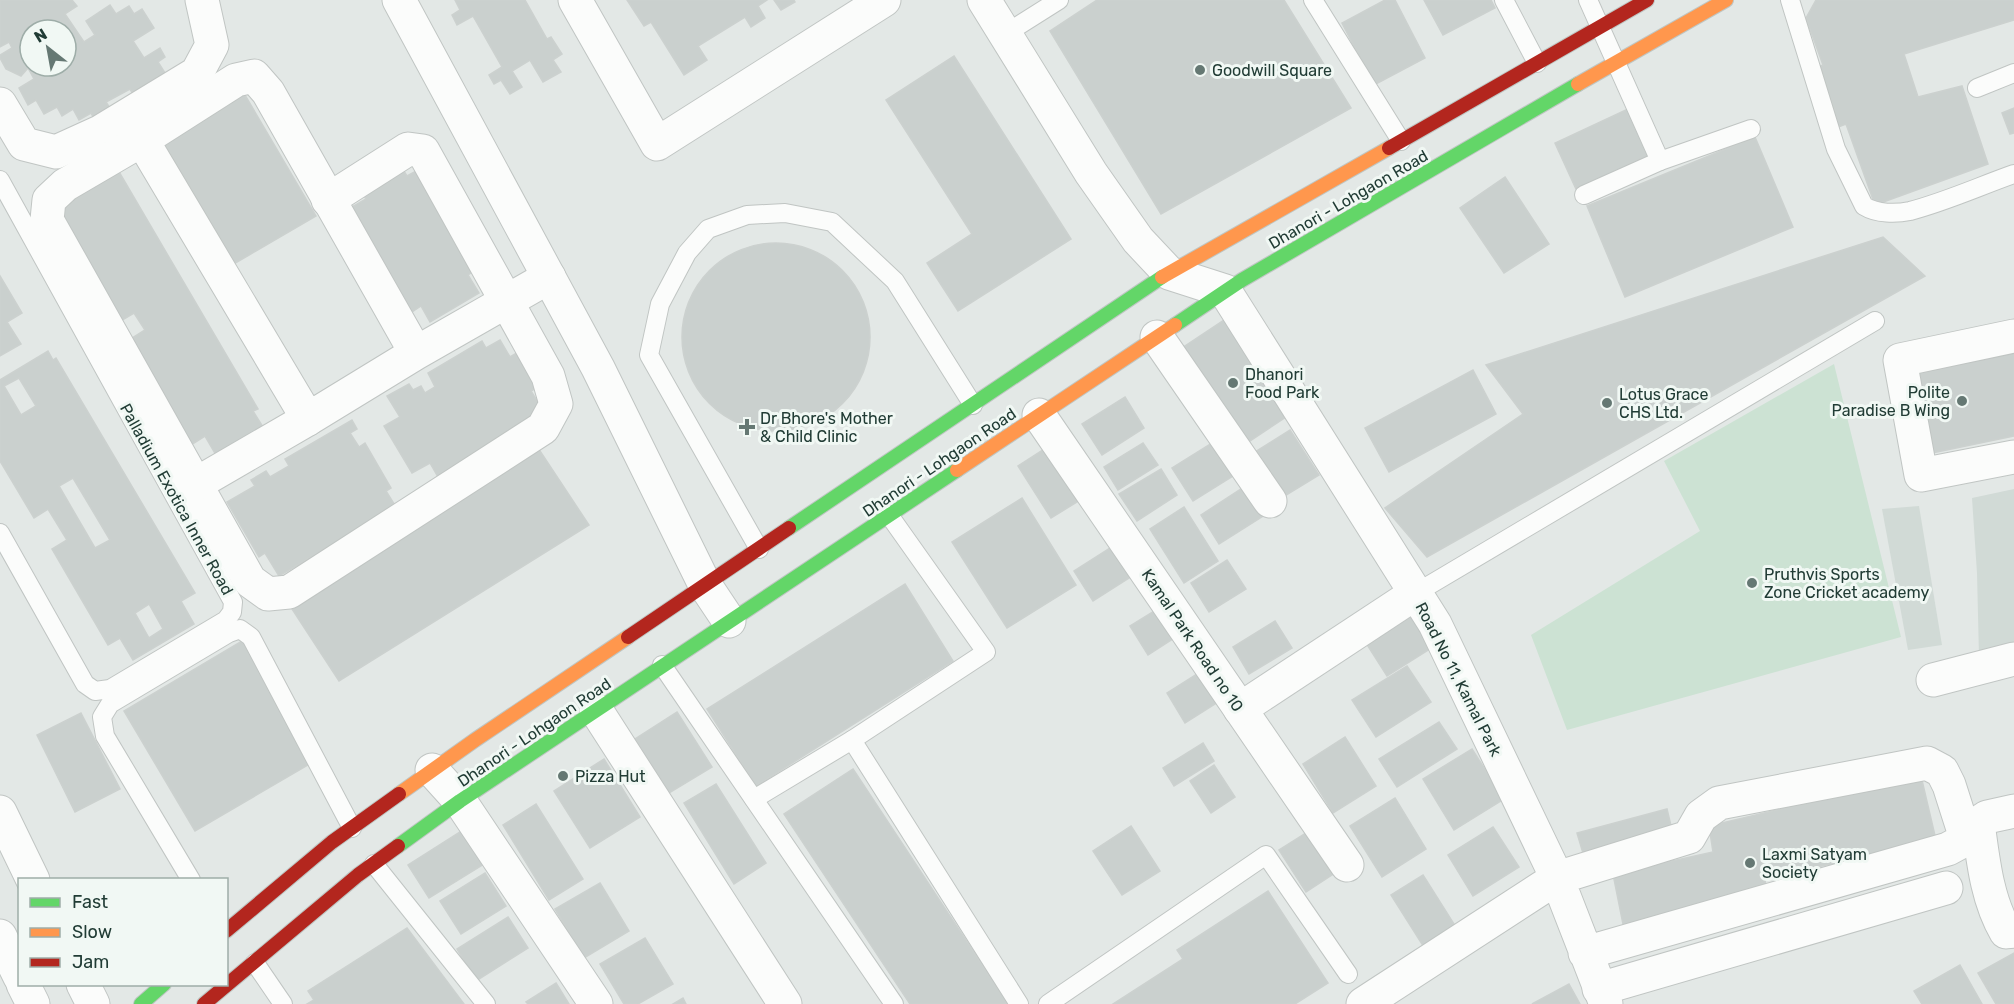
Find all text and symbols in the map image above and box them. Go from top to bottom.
north arrow [18,18,78,78]
text: N [31,24,50,47]
place label: Goodwill Square [1212,61,1332,80]
marker: Goodwill Square [1193,63,1207,77]
street label: Dhanori - Lohgaon Road [1265,146,1431,253]
place label: Dhanori Food Park [1245,365,1320,402]
marker: Dhanori Food Park [1226,376,1240,390]
place label: Polite Paradise B Wing [1832,383,1950,420]
place label: Lotus Grace CHS Ltd. [1619,385,1708,422]
marker: Polite Paradise B Wing [1955,394,1969,408]
marker: Lotus Grace CHS Ltd. [1600,396,1614,410]
street label: Palladium Exotica Inner Road [116,400,237,598]
street label: Dhanori - Lohgaon Road [859,404,1020,521]
place label: Dr Bhore's Mother & Child Clinic [760,409,893,446]
marker: Dr Bhore's Mother & Child Clinic [738,418,756,436]
street label: Kamal Park Road no 10 [1138,565,1247,715]
place label: Pruthvis Sports Zone Cricket academy [1764,565,1929,602]
marker: Pruthvis Sports Zone Cricket academy [1745,576,1759,590]
street label: Road No 11, Kamal Park [1411,599,1506,760]
street label: Dhanori - Lohgaon Road [454,674,615,791]
place label: Pizza Hut [575,767,646,786]
marker: Pizza Hut [556,769,570,783]
place label: Laxmi Satyam Society [1762,845,1867,882]
marker: Laxmi Satyam Society [1743,856,1757,870]
legend [18,878,228,986]
text: Fast [72,891,108,913]
text: Slow [72,921,112,943]
text: Jam [72,951,109,973]

